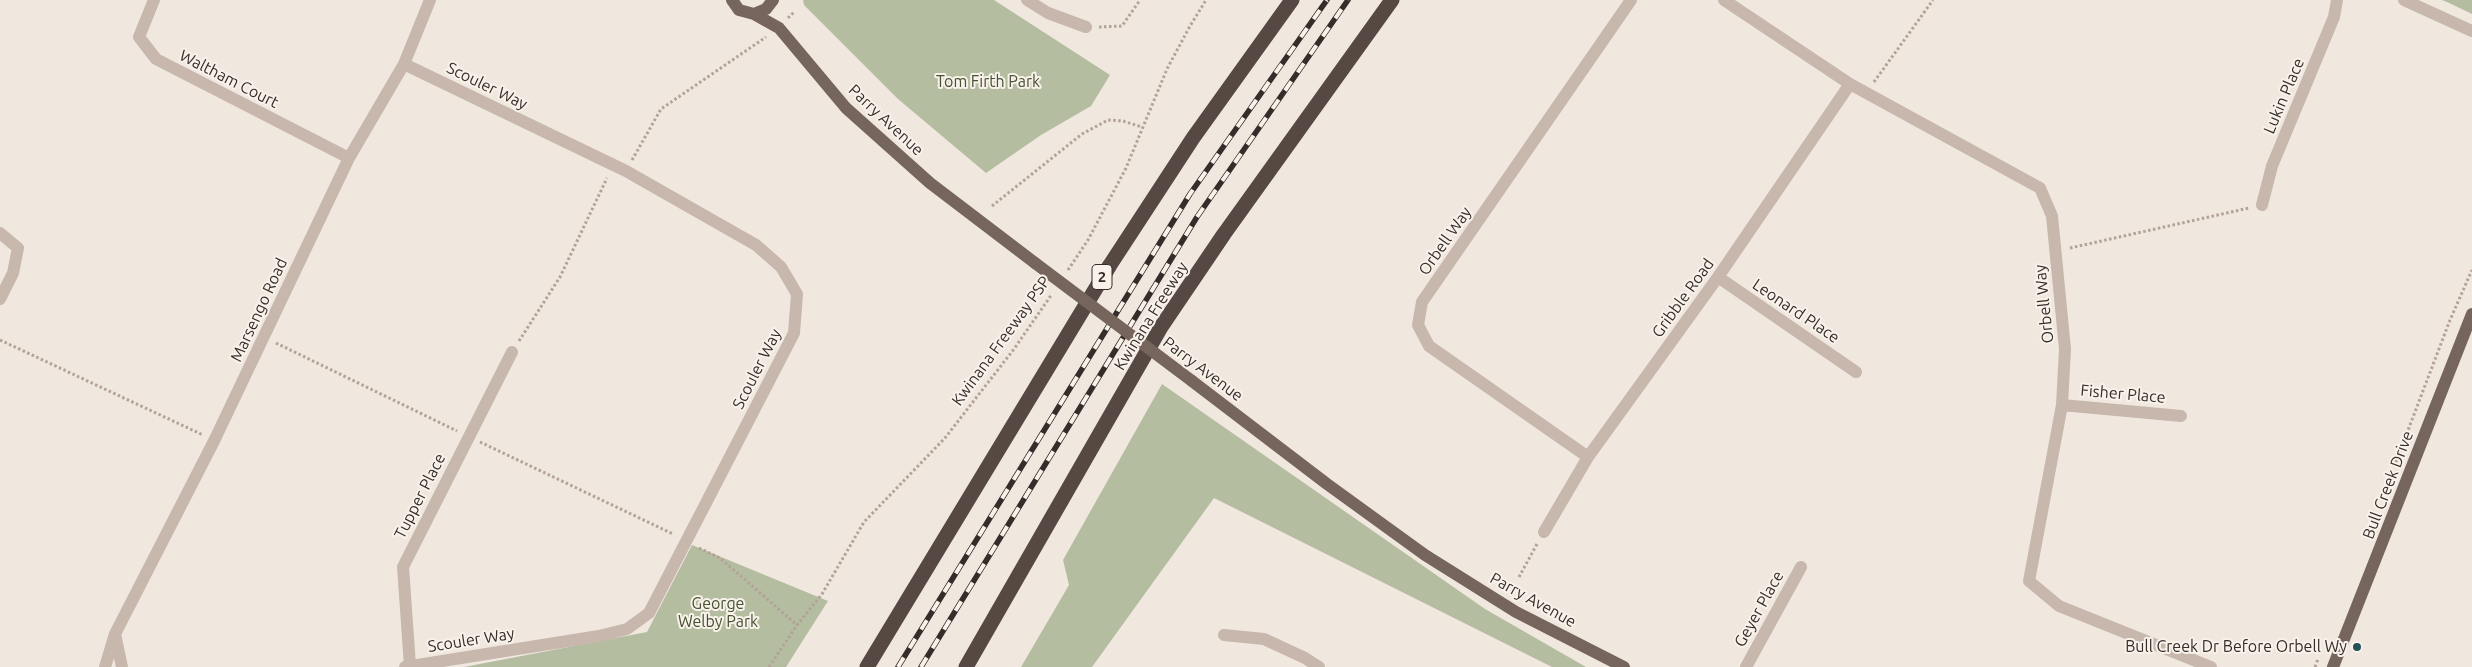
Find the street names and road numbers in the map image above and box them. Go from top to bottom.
street label: Waltham Court [176,46,282,112]
street label: Lukin Place [2259,55,2309,137]
street label: Scouler Way [444,58,530,114]
street label: Parry Avenue [845,80,927,160]
street label: Orbell Way [1414,203,1476,279]
street label: Marsengo Road [227,255,291,365]
street label: Gribble Road [1648,255,1718,341]
street label: Kwinana Freeway [1110,258,1192,374]
road number: 2 [1092,264,1112,290]
street label: Orbell Way [2030,264,2058,344]
street label: Kwinana Freeway PSP [948,273,1054,409]
street label: Leonard Place [1749,275,1843,347]
street label: Scouler Way [729,326,785,412]
street label: Parry Avenue [1159,333,1247,405]
street label: Fisher Place [2080,381,2166,407]
street label: Bull Creek Drive [2359,428,2417,542]
street label: Tupper Place [390,450,450,542]
street label: Parry Avenue [1487,568,1579,632]
street label: Geyer Place [1730,568,1788,650]
street label: Scouler Way [426,624,516,656]

